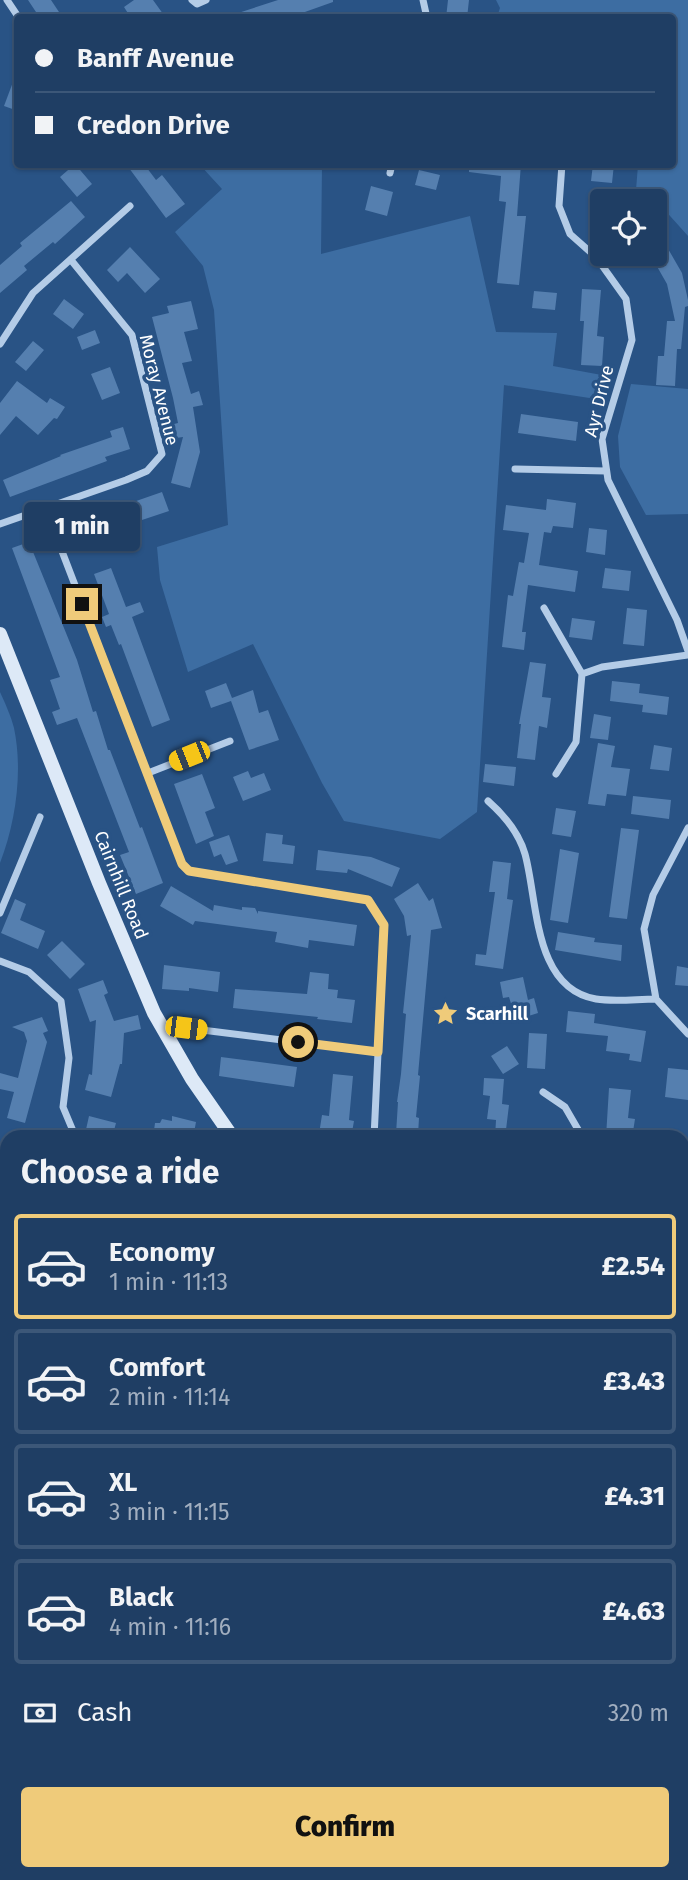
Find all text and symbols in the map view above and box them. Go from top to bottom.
text: Banff Avenue [77,43,234,74]
text: Credon Drive [77,110,230,141]
map controls [590,189,667,266]
button: locate [590,189,667,266]
street label: Moray Avenue [135,332,183,448]
street label: Ayr Drive [579,363,619,439]
callout: 1 min [24,503,140,552]
text: 1 min [54,512,110,540]
route end [66,588,98,620]
car [166,738,213,774]
street label: Cairnhill Road [89,828,153,942]
place icon: Scarhill [432,1000,460,1028]
place label: Scarhill [466,1003,529,1025]
car [164,1015,209,1041]
route start [282,1026,314,1058]
text: Choose a ride [21,1153,219,1191]
icon: car [25,1235,88,1298]
text: Economy [109,1237,215,1268]
text: £2.54 [602,1251,665,1282]
text: 1 min · 11:13 [109,1268,228,1296]
icon: car [25,1350,88,1413]
text: Comfort [109,1352,205,1383]
text: £3.43 [603,1366,665,1397]
text: 2 min · 11:14 [109,1383,230,1411]
icon: car [25,1465,88,1528]
text: XL [109,1467,137,1498]
text: £4.31 [605,1481,665,1512]
text: 3 min · 11:15 [109,1498,230,1526]
icon: car [25,1580,88,1643]
text: Black [109,1582,174,1613]
text: £4.63 [602,1596,665,1627]
text: 4 min · 11:16 [109,1613,231,1641]
icon: cash [21,1694,59,1732]
text: Cash [77,1697,133,1728]
text: 320 m [608,1699,669,1727]
button: Confirm [21,1787,669,1867]

